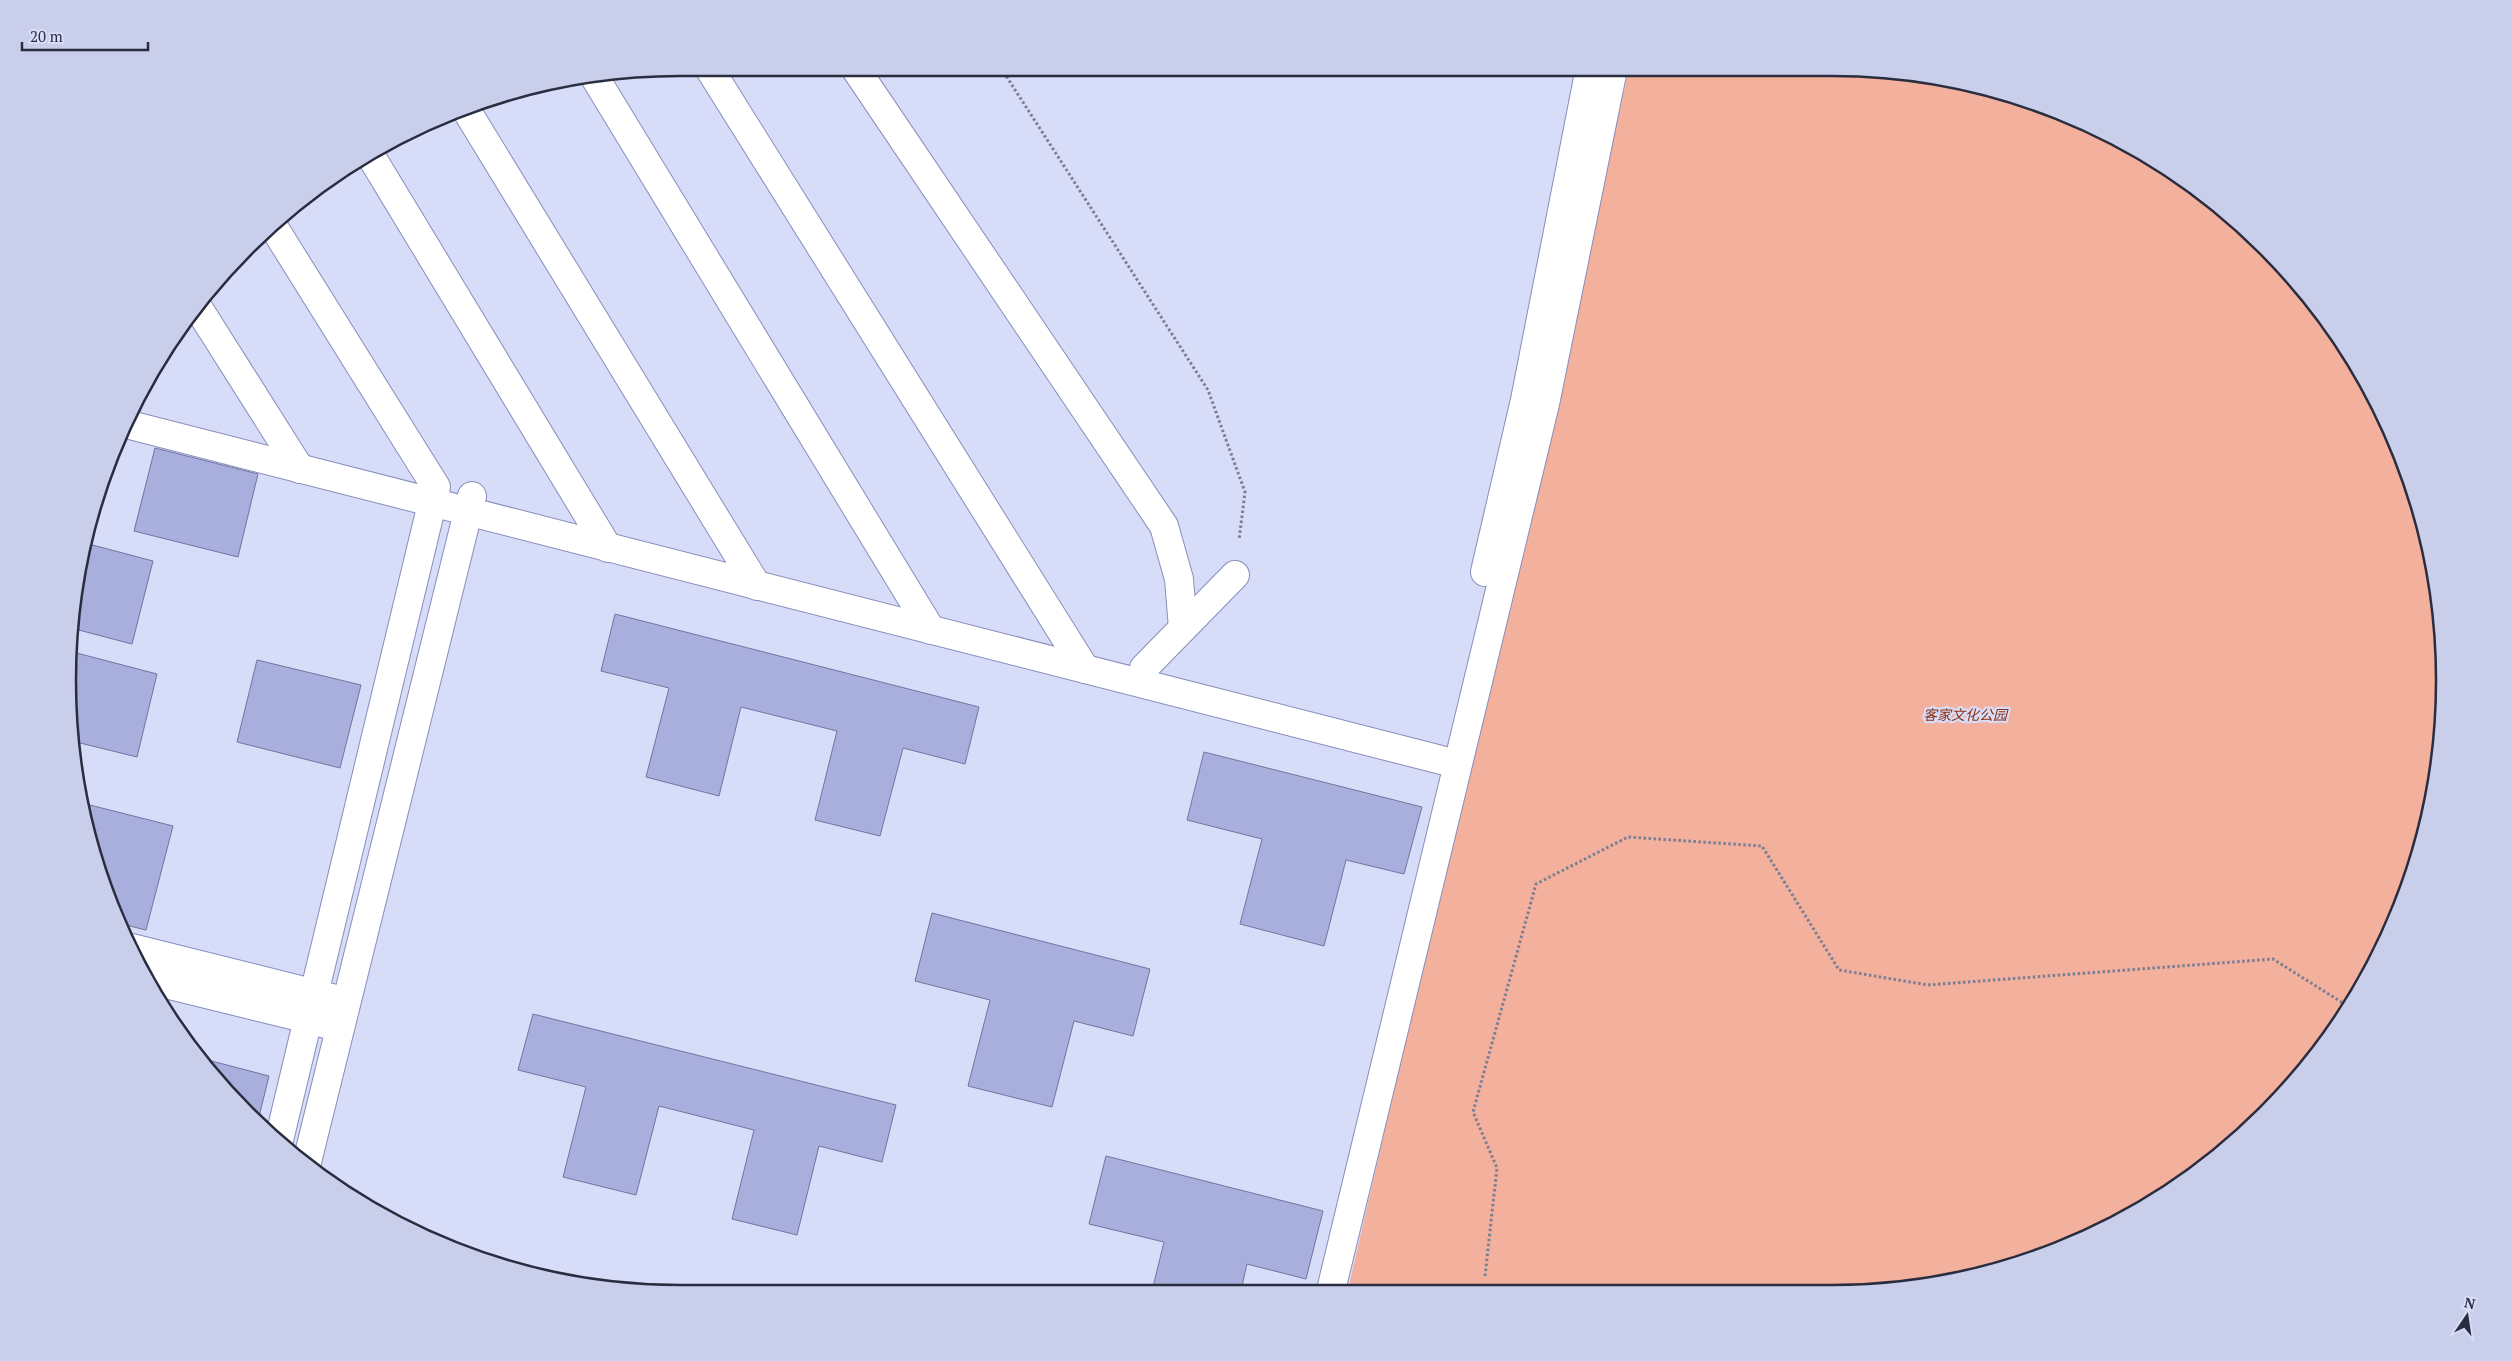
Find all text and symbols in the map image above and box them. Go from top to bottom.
scale bar [22,20,149,52]
text: 20 m [30,26,63,46]
park label: 客家文化公园 [1923,705,2009,724]
north arrow [2442,1291,2492,1341]
text: N [2463,1292,2478,1313]

